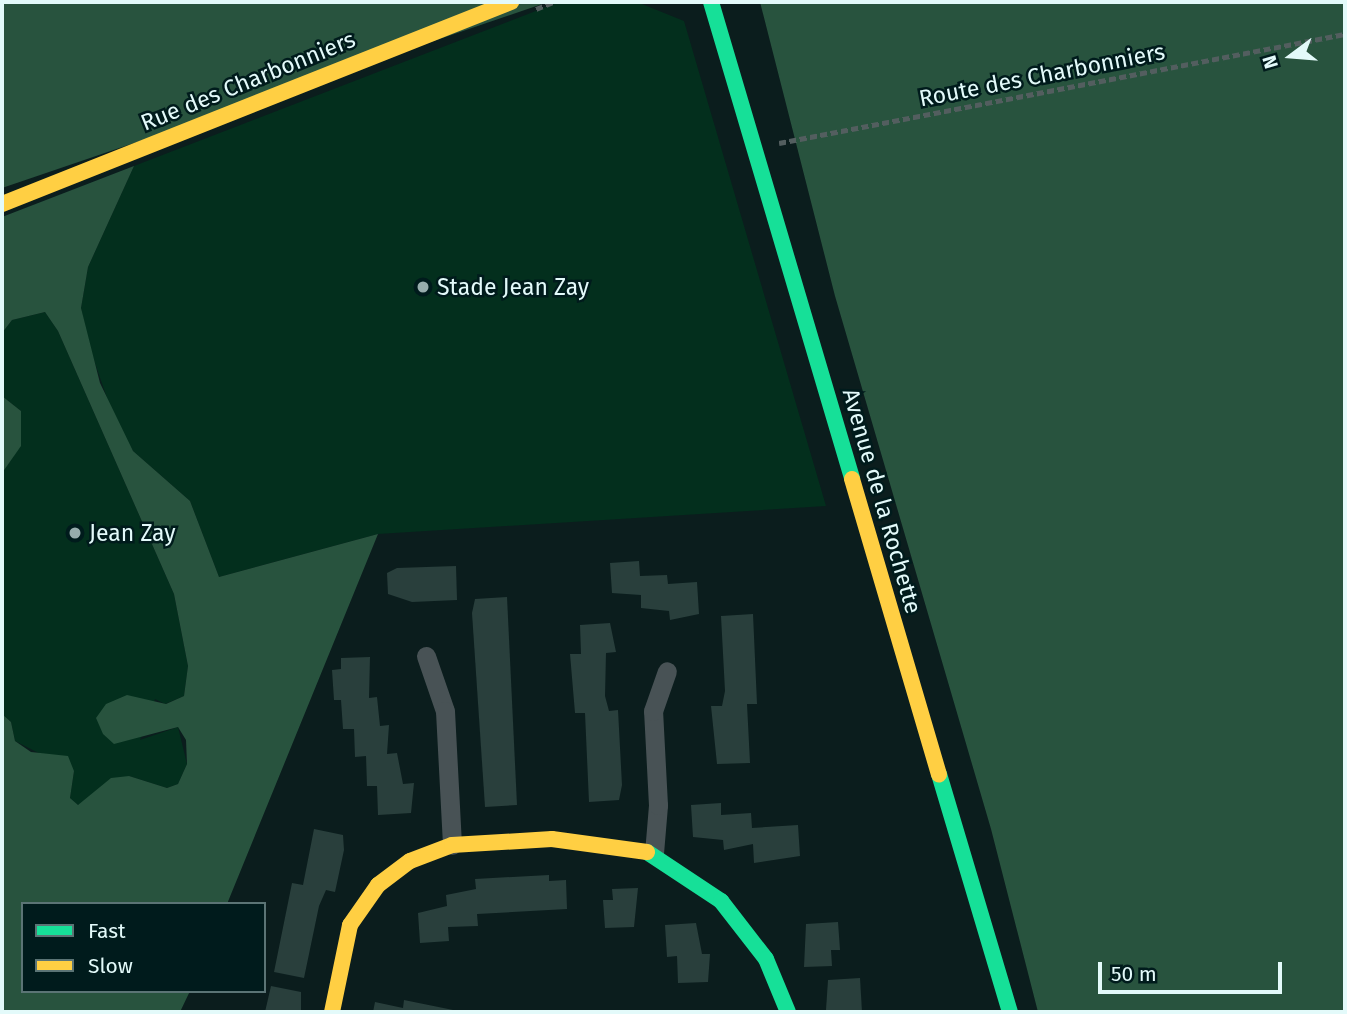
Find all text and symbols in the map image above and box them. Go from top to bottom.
north arrow [1256,21,1326,91]
street label: Rue des Charbonniers [137,25,359,137]
street label: Route des Charbonniers [917,38,1167,112]
text: N [1258,53,1283,71]
place label: Stade Jean Zay [437,273,589,301]
marker: Stade Jean Zay [415,279,431,295]
street label: Avenue de la Rochette [837,385,927,617]
place label: Jean Zay [89,519,176,547]
marker: Jean Zay [67,525,83,541]
legend [21,902,266,993]
text: Fast [88,918,126,944]
scale bar [1102,948,1286,992]
text: Slow [88,953,133,979]
text: 50 m [1111,961,1157,987]

